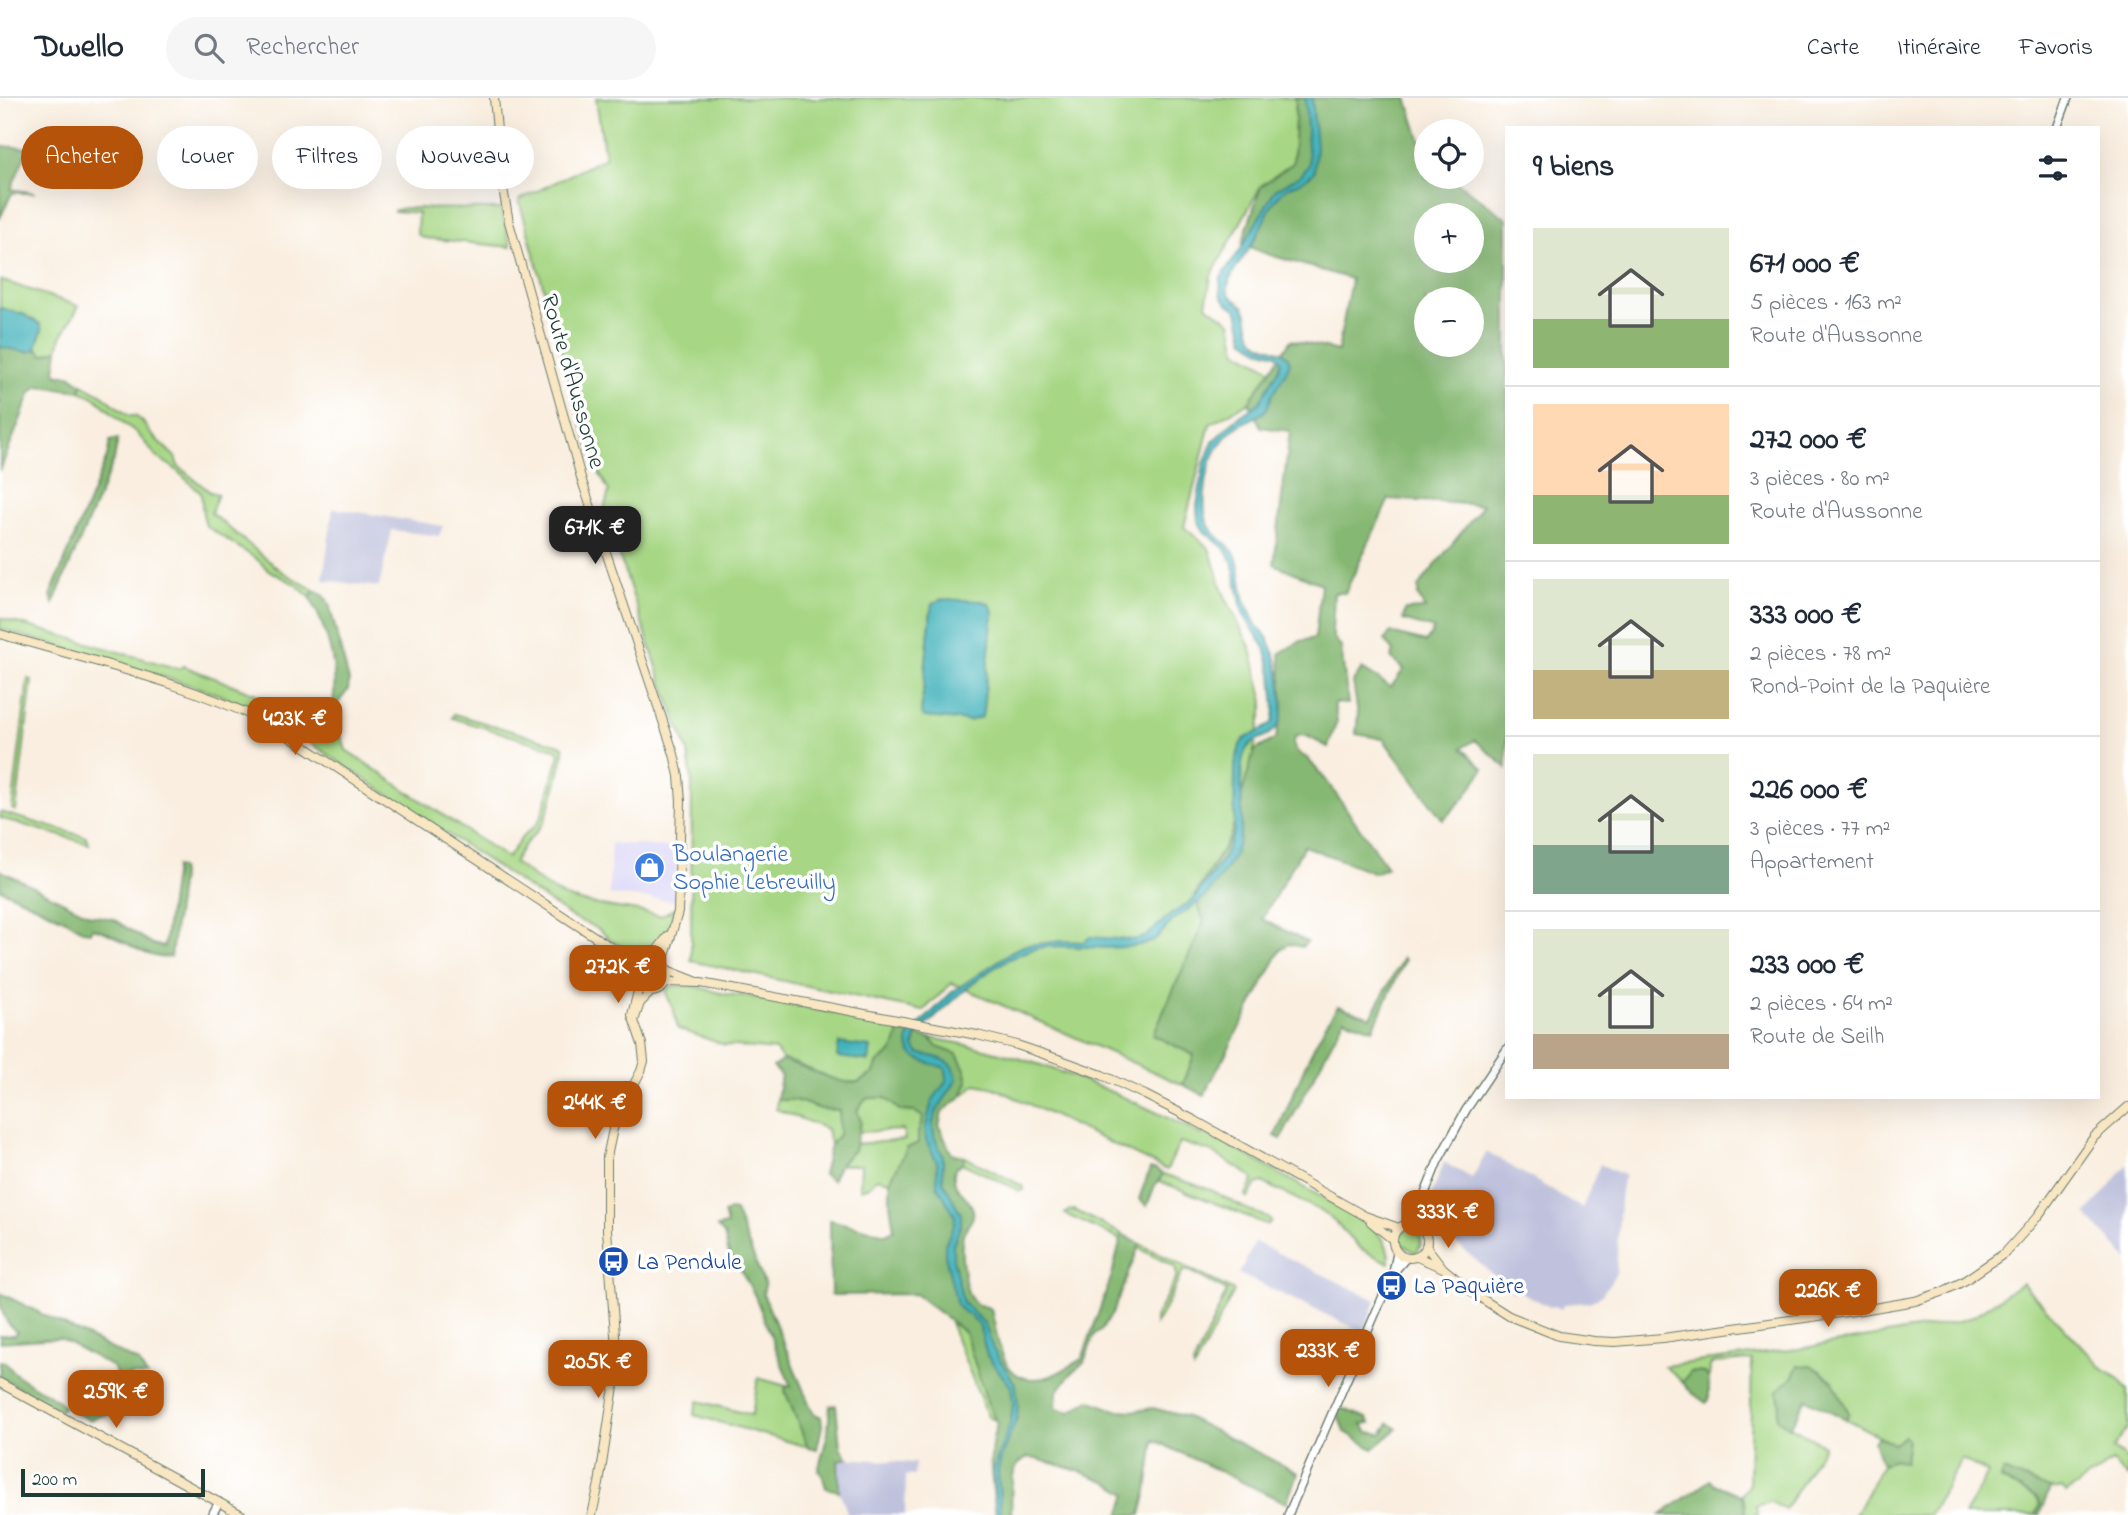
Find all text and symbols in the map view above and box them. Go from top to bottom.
search box [166,17,656,80]
text: Dwello [35,24,124,72]
icon: search [190,29,228,67]
text: Rechercher [246,29,359,67]
text: Carte [1807,31,1859,66]
text: Itinéraire [1897,31,1981,66]
text: Favoris [2019,31,2093,66]
map controls [1414,119,1484,357]
button: locate [1414,119,1484,189]
chip: Acheter [21,126,143,189]
chip: Louer [157,126,258,189]
chip: Filtres [272,126,382,189]
chip: Nouveau [396,126,534,189]
text: 9 biens [1533,146,1614,190]
icon: filters [2034,149,2072,187]
button: + [1414,203,1484,273]
text: 671 000 € [1750,243,1860,287]
icon: home [1589,256,1673,340]
button: − [1414,287,1484,357]
text: 5 pièces · 163 m² [1750,287,1902,320]
street label: Route d'Aussonne [530,290,613,473]
text: Route d'Aussonne [1750,320,1922,353]
text: 272 000 € [1750,419,1867,463]
icon: home [1589,432,1673,516]
text: 3 pièces · 80 m² [1750,463,1890,496]
text: Route d'Aussonne [1750,496,1922,529]
pin: 671K € [538,506,652,566]
text: 671K € [565,512,625,545]
text: 333 000 € [1750,594,1862,638]
icon: home [1589,607,1673,691]
text: 2 pièces · 78 m² [1750,638,1891,671]
text: Rond-Point de la Paquière [1750,671,1990,704]
pin: 423K € [238,698,352,757]
text: 423K € [263,703,327,736]
text: 226 000 € [1750,769,1868,813]
icon: home [1589,782,1673,866]
text: 3 pièces · 77 m² [1750,813,1890,846]
place label: Boulangerie Sophie Lebreuilly [672,838,836,902]
text: Appartement [1750,846,1874,879]
shop icon: Boulangerie Sophie Lebreuilly [633,850,667,884]
text: 233 000 € [1750,944,1864,988]
pin: 272K € [561,946,675,1005]
text: 272K € [585,951,651,984]
icon: home [1589,957,1673,1041]
text: 2 pièces · 64 m² [1750,988,1893,1021]
text: Route de Seilh [1750,1021,1885,1054]
pin: 244K € [538,1082,652,1141]
text: 244K € [563,1087,627,1120]
pin: 333K € [1391,1190,1505,1250]
text: 333K € [1417,1196,1479,1229]
bus stop icon: La Pendule [597,1244,631,1278]
place label: La Pendule [637,1246,742,1281]
bus stop icon: La Paquière [1374,1268,1408,1302]
place label: La Paquière [1414,1270,1524,1305]
pin: 226K € [1771,1270,1885,1329]
text: 226K € [1795,1275,1861,1308]
pin: 233K € [1271,1330,1385,1389]
text: 233K € [1296,1335,1360,1368]
pin: 205K € [541,1340,655,1400]
text: 205K € [564,1346,632,1379]
pin: 259K € [59,1370,173,1430]
text: 259K € [84,1376,148,1409]
scale bar [21,1466,205,1498]
text: 200 m [32,1467,77,1494]

